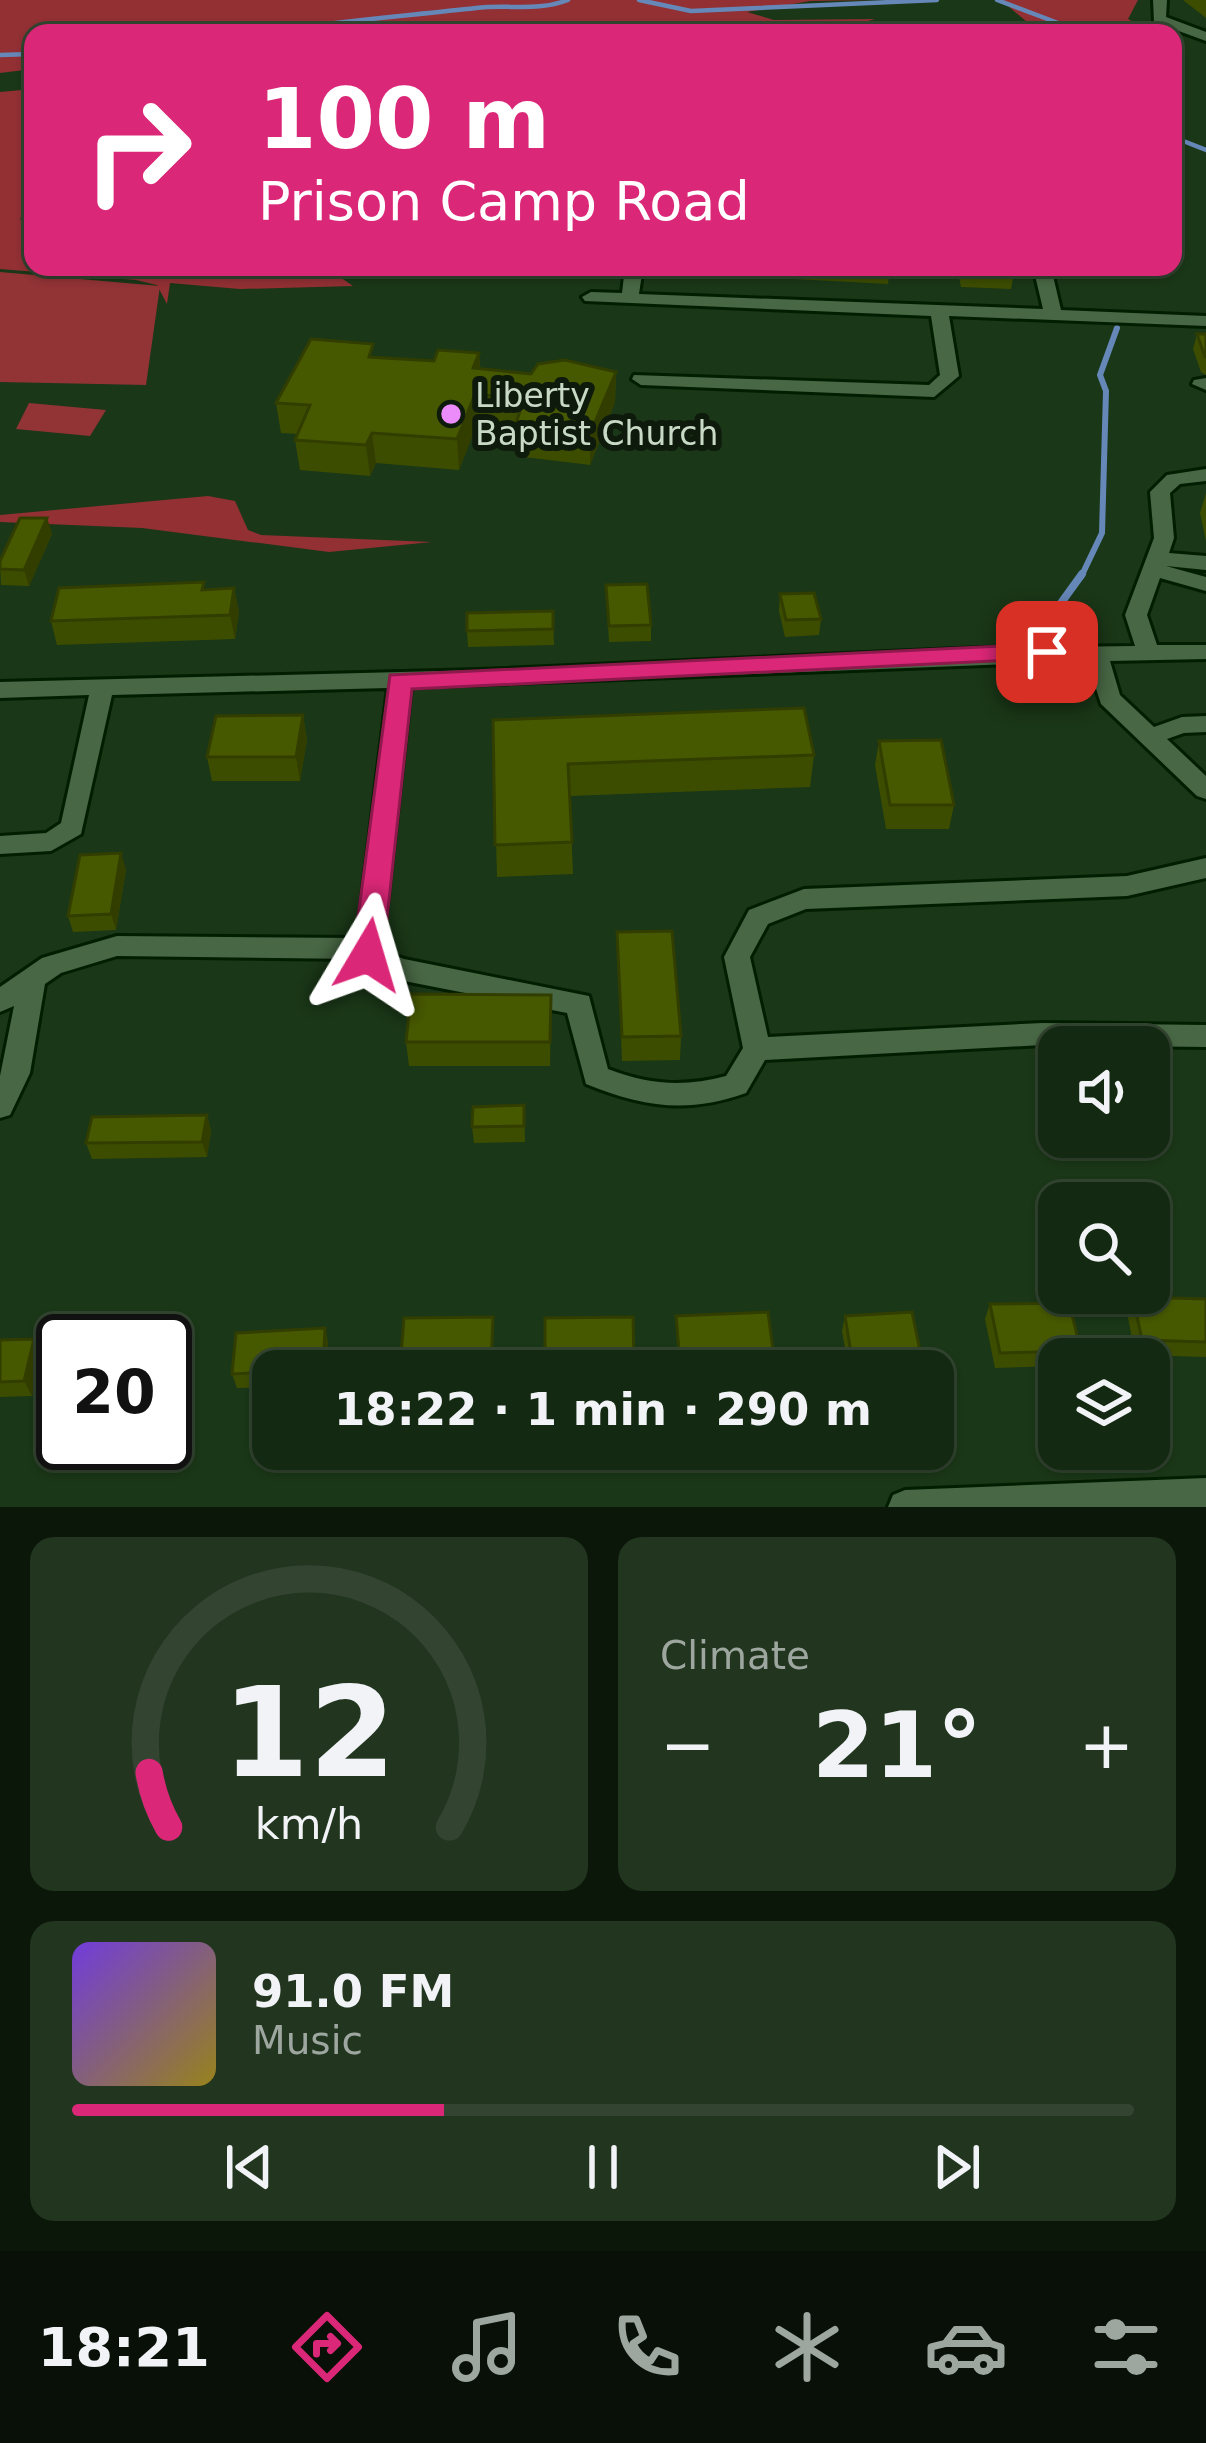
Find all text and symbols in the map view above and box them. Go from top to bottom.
text: 100 m [258,70,550,168]
icon: right [60,72,216,228]
text: Prison Camp Road [258,170,750,233]
place label: Liberty Baptist Church [475,376,718,453]
marker: Liberty Baptist Church [438,401,464,427]
pin [996,601,1098,703]
icon: arrive [1014,619,1080,685]
position arrow [305,892,431,1018]
map controls [1038,1026,1170,1470]
button: sound [1038,1026,1170,1158]
button: search [1038,1182,1170,1314]
speed limit sign: 20 [36,1314,192,1470]
button: layers [1038,1338,1170,1470]
text: 18:22 · 1 min · 290 m [334,1383,872,1436]
text: Climate [660,1633,810,1678]
text: 12 [222,1660,396,1805]
text: 21° [812,1693,982,1798]
text: − [660,1707,715,1784]
text: + [1079,1707,1134,1784]
text: km/h [255,1799,363,1849]
text: 91.0 FM [252,1965,454,2018]
text: Music [252,2018,363,2063]
icon: previous [216,2134,282,2200]
icon: pause [570,2134,636,2200]
icon: next [924,2134,990,2200]
icon: directions [285,2305,369,2389]
icon: music [445,2305,529,2389]
icon: phone [605,2305,689,2389]
icon: climate [765,2305,849,2389]
icon: car [924,2305,1008,2389]
icon: filters [1084,2305,1168,2389]
text: 18:21 [38,2316,210,2379]

